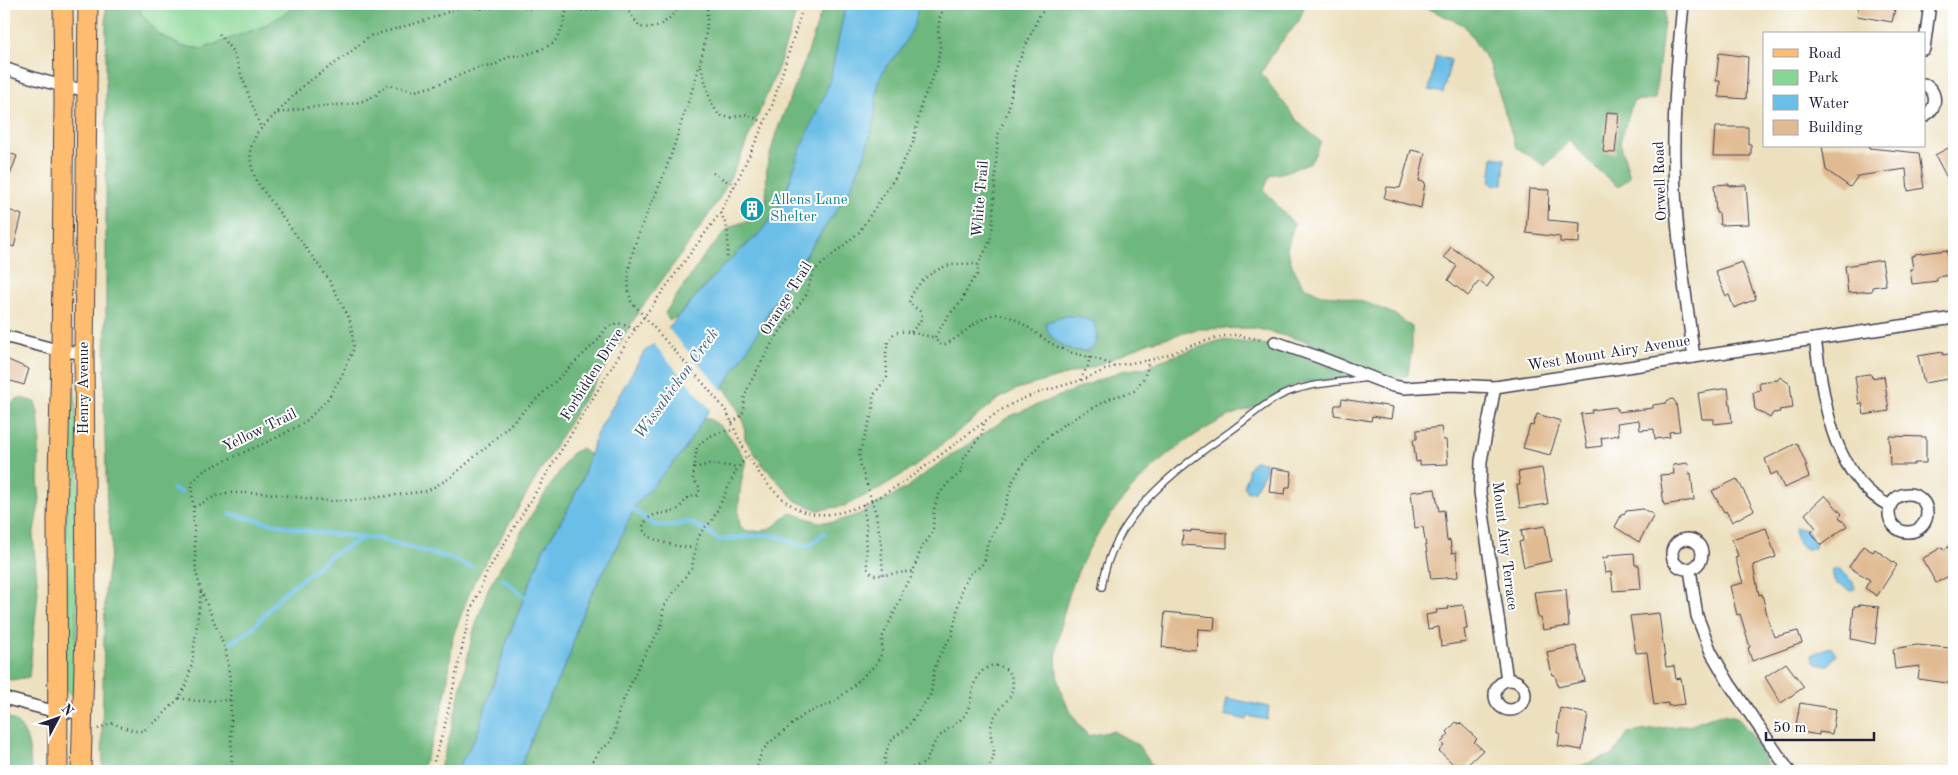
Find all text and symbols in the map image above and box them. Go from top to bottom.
legend [1763,32,1926,148]
text: Road [1808,47,1842,62]
text: Park [1808,71,1839,86]
text: Water [1808,97,1849,112]
text: Building [1808,121,1863,136]
street label: Orwell Road [1652,141,1670,221]
street label: White Trail [970,160,992,238]
place label: Allens Lane Shelter [770,193,848,225]
building icon: Allens Lane Shelter [739,196,765,222]
street label: Orange Trail [758,260,816,338]
street label: Forbidden Drive [559,326,627,424]
water label: Wissahickon Creek [632,326,722,442]
street label: West Mount Airy Avenue [1527,334,1691,374]
street label: Henry Avenue [77,342,92,434]
street label: Yellow Trail [221,407,299,455]
street label: Mount Airy Terrace [1489,481,1519,611]
north arrow [32,692,82,742]
text: N [58,701,76,719]
scale bar [1766,710,1873,742]
text: 50 m [1773,721,1807,736]

